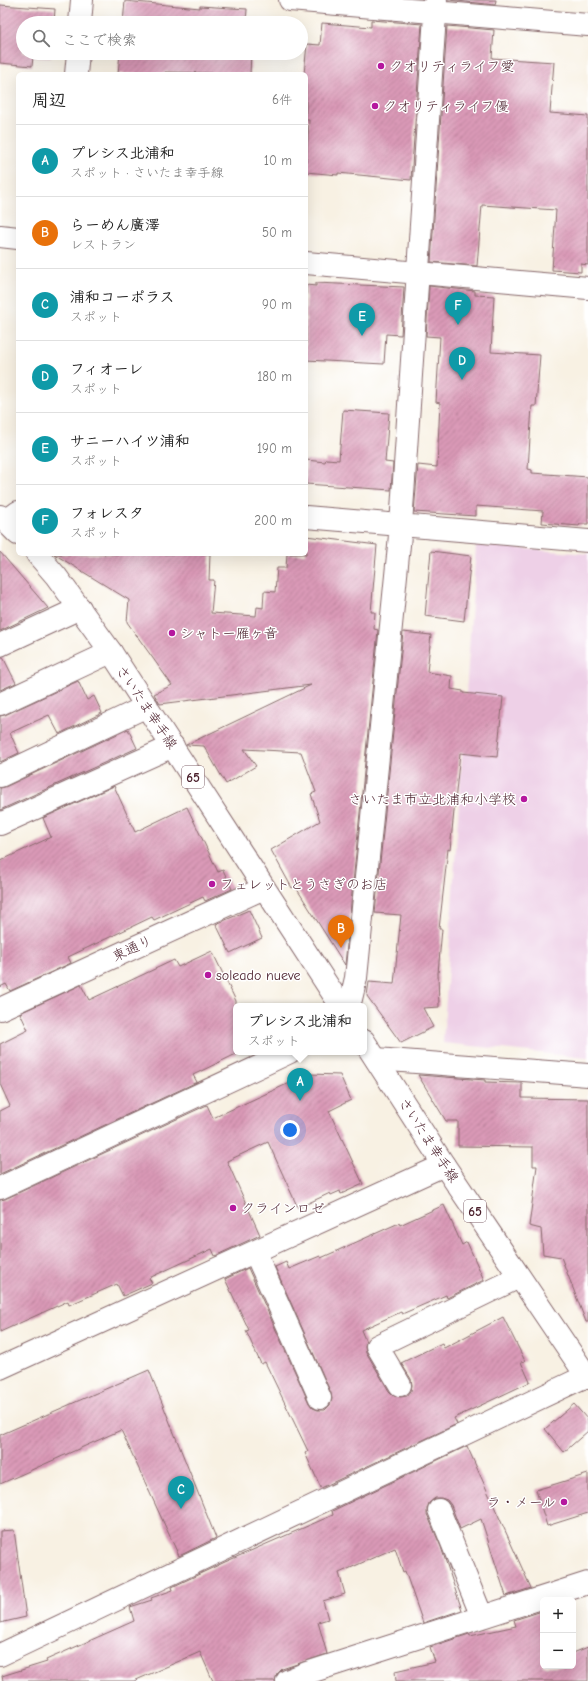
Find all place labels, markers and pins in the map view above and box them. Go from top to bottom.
place label: クオリティライフ愛 [389,58,514,75]
marker: クオリティライフ愛 [376,61,386,71]
place label: クオリティライフ優 [383,98,508,115]
marker: クオリティライフ優 [370,101,380,111]
pin: F [445,292,471,325]
pin: E [349,303,375,336]
pin: D [449,347,475,380]
place label: シャトー雁ヶ音 [180,625,278,642]
marker: シャトー雁ヶ音 [167,628,177,638]
place label: さいたま市立北浦和小学校 [349,791,516,808]
marker: さいたま市立北浦和小学校 [519,794,529,804]
place label: フェレットとうさぎのお店 [220,876,388,893]
marker: フェレットとうさぎのお店 [207,879,217,889]
pin: B [328,915,354,948]
place label: soleado nueve [216,967,301,984]
marker: soleado nueve [203,970,213,980]
pin: A [287,1068,313,1101]
place label: クラインロゼ [241,1200,324,1217]
marker: クラインロゼ [228,1203,238,1213]
pin: C [168,1476,194,1509]
place label: ラ・メール [487,1494,556,1511]
marker: ラ・メール [559,1497,569,1507]

